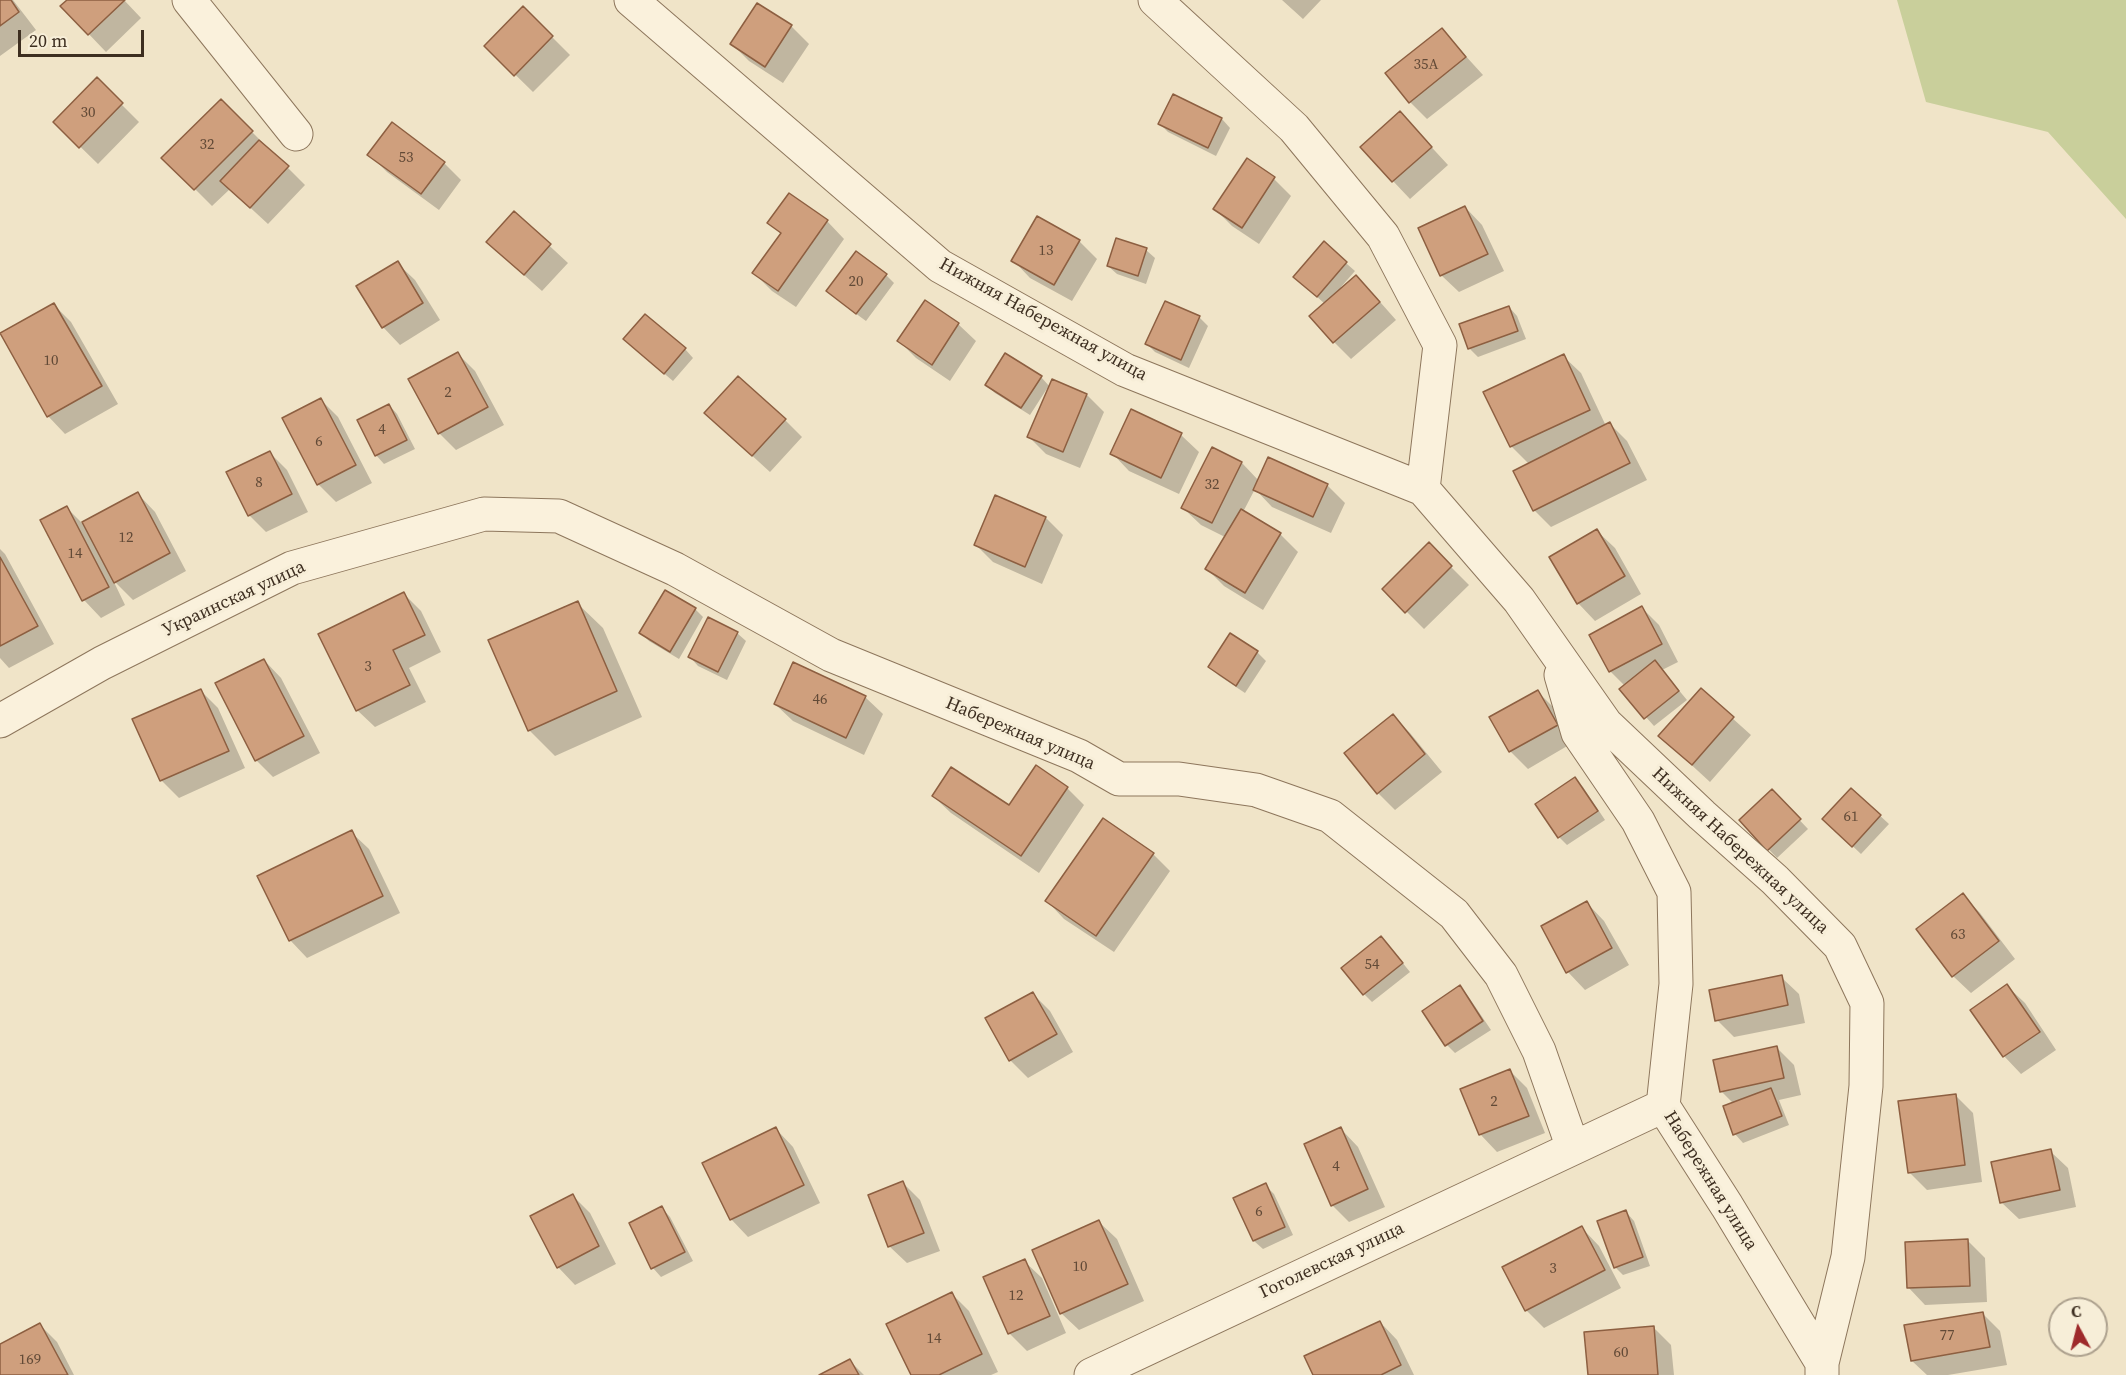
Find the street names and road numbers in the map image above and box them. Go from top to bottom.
street label: Нижняя Набережная улица [935,254,1151,386]
street label: Украинская улица [159,556,309,642]
street label: Набережная улица [942,693,1098,775]
street label: Нижняя Набережная улица [1647,763,1833,939]
street label: Набережная улица [1658,1107,1762,1255]
street label: Гоголевская улица [1256,1218,1408,1304]

